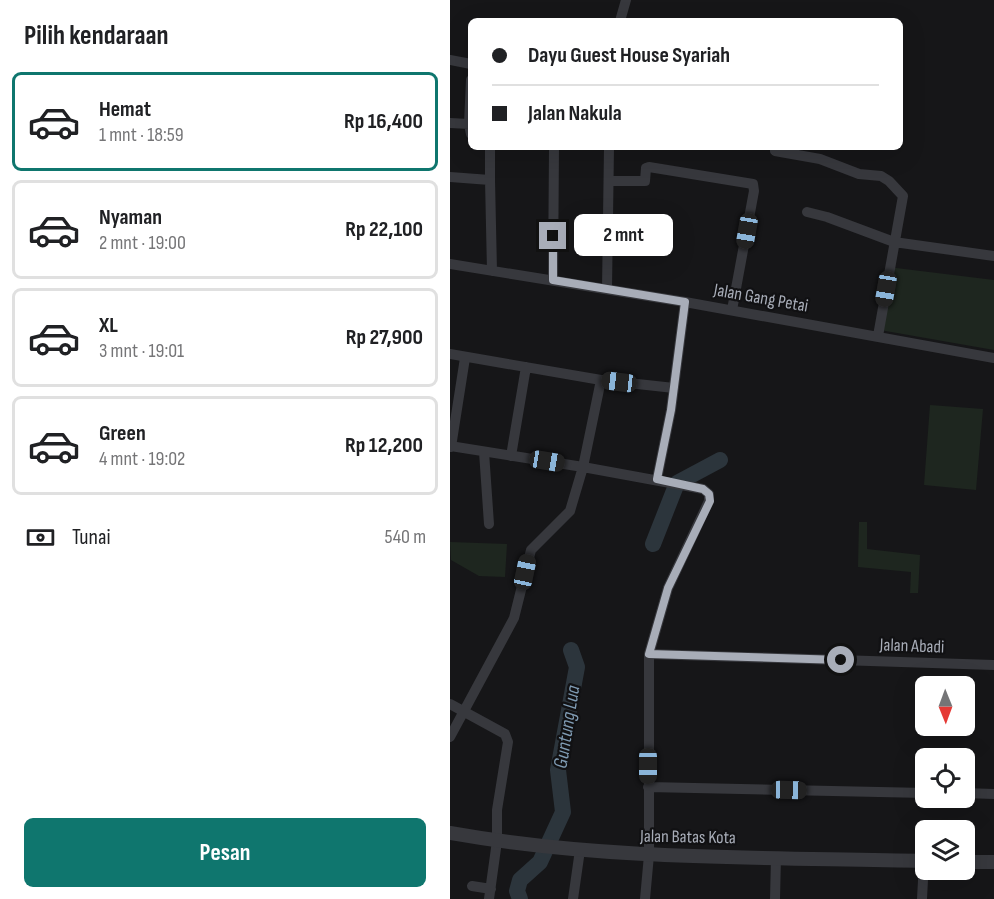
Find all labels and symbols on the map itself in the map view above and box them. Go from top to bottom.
car [735,212,759,250]
callout: 2 mnt [574,215,673,257]
route end [539,222,566,249]
car [874,270,898,308]
street label: Jalan Gang Petai [711,279,810,317]
car [600,371,638,393]
car [528,449,566,473]
car [512,553,538,591]
street label: Jalan Abadi [878,634,945,658]
route start [827,646,854,673]
north arrow [915,676,975,736]
water label: Guntung Lua [549,684,585,770]
car [639,748,657,784]
car [771,781,807,799]
street label: Jalan Batas Kota [639,826,736,848]

